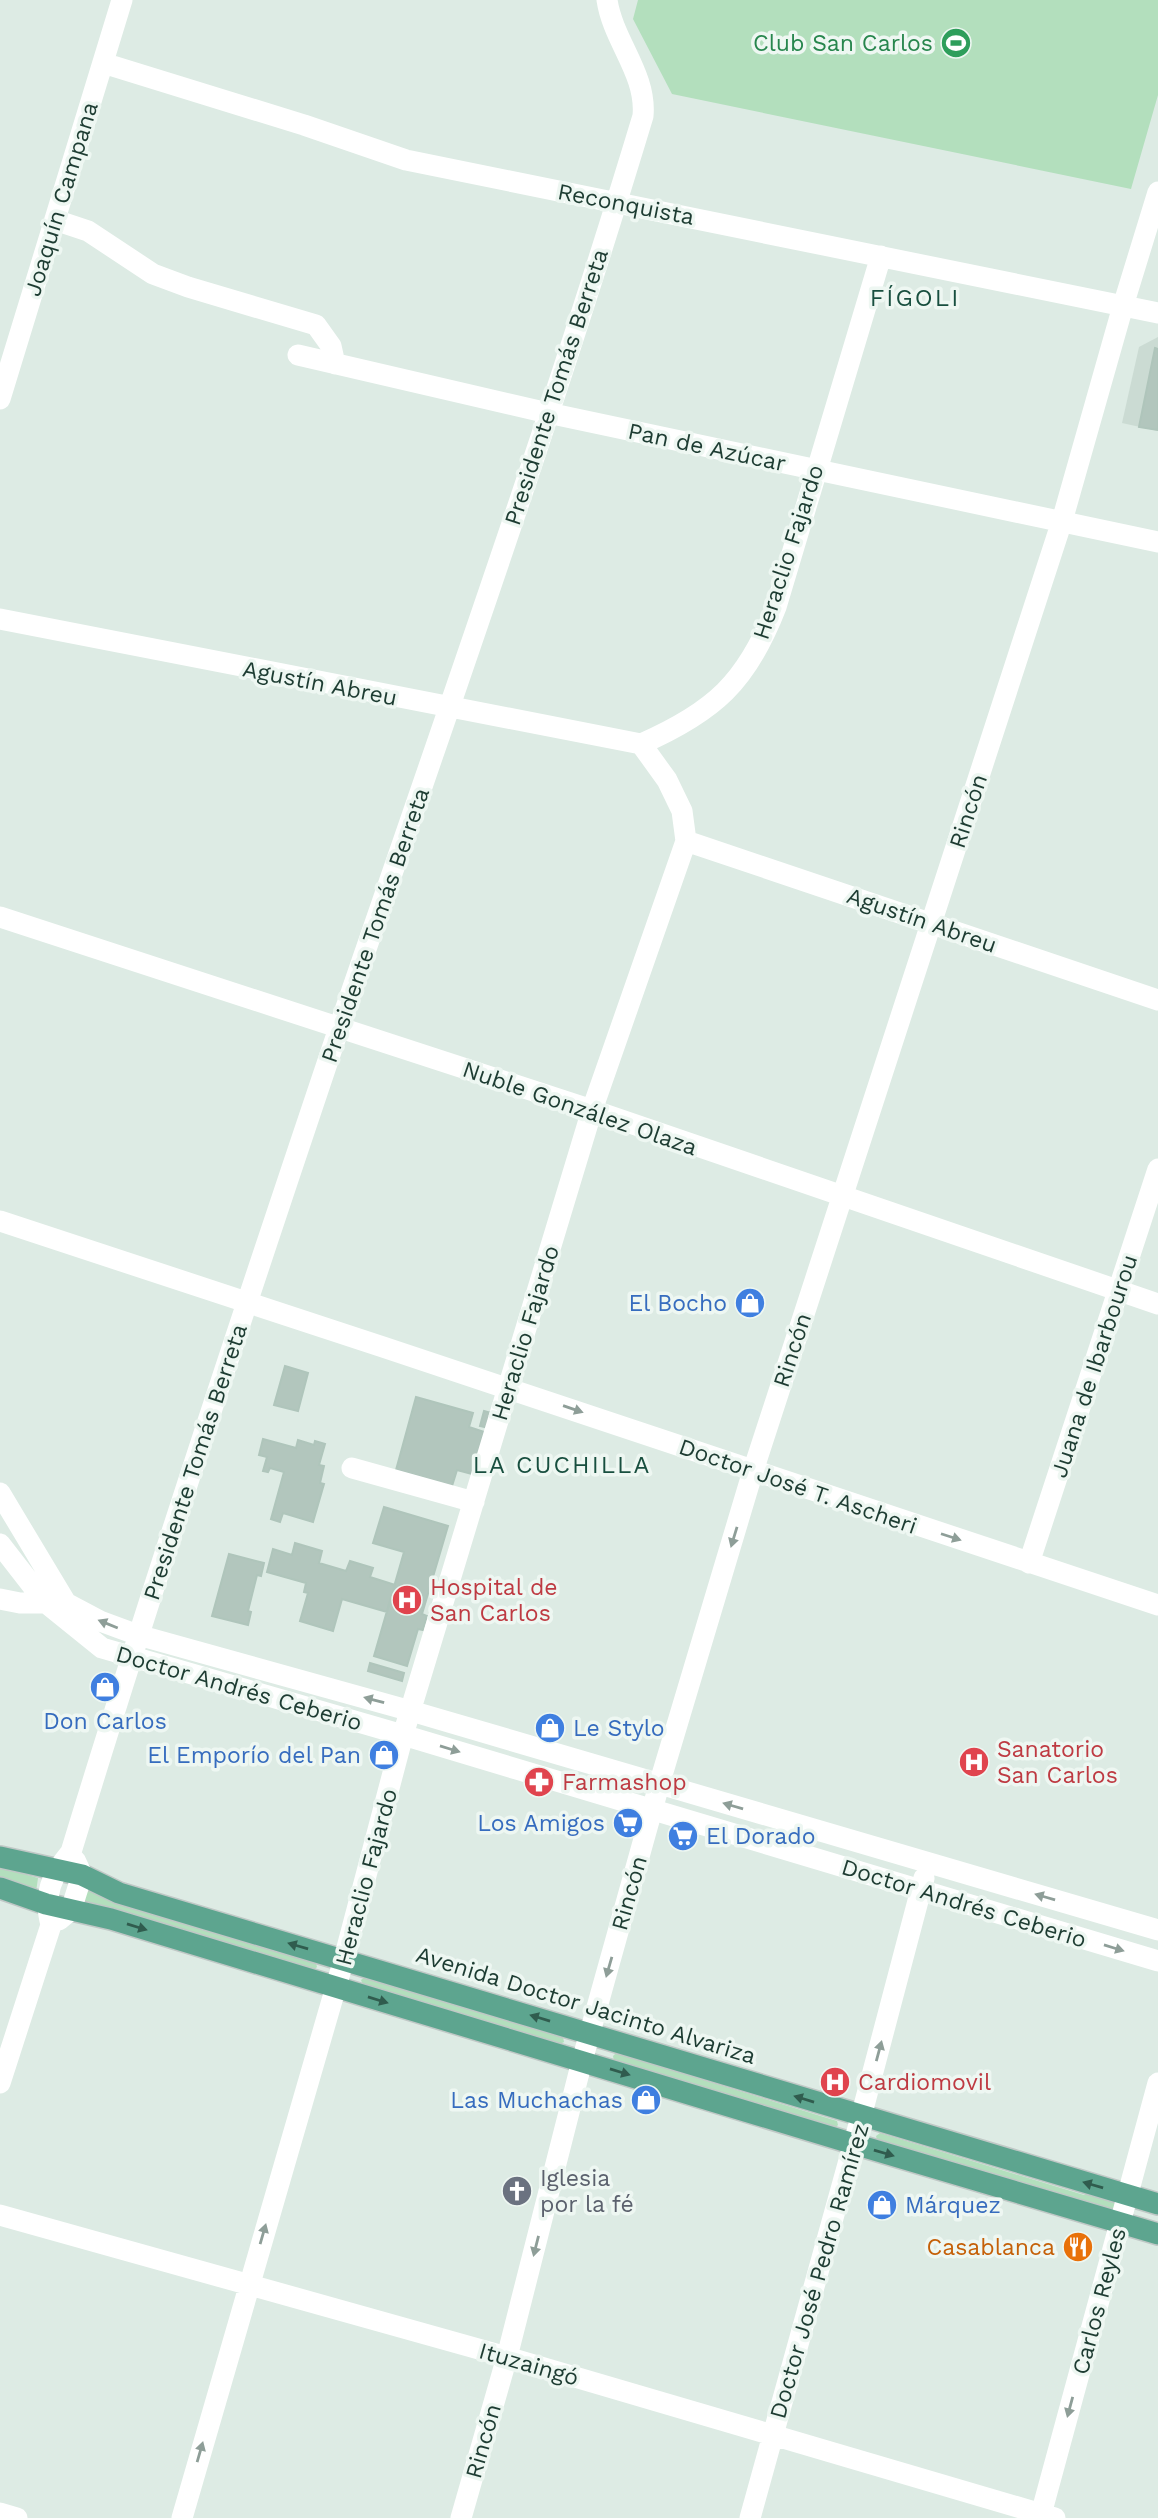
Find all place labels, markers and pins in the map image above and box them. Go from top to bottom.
sports icon: Club San Carlos [939,26,973,60]
place label: Club San Carlos [753,30,933,57]
shop icon: El Bocho [733,1286,767,1320]
place label: El Bocho [629,1290,727,1317]
place label: Hospital de San Carlos [430,1574,558,1627]
hospital icon: Hospital de San Carlos [390,1583,424,1617]
shop icon: Don Carlos [88,1670,122,1704]
place label: Don Carlos [43,1708,167,1735]
shop icon: Le Stylo [533,1711,567,1745]
place label: Le Stylo [573,1715,665,1742]
place label: Sanatorio San Carlos [997,1736,1118,1789]
shop icon: El Emporío del Pan [367,1738,401,1772]
place label: El Emporío del Pan [147,1742,361,1769]
hospital icon: Sanatorio San Carlos [957,1745,991,1779]
pharmacy icon: Farmashop [522,1765,556,1799]
place label: Farmashop [562,1769,687,1796]
supermarket icon: Los Amigos [611,1806,645,1840]
place label: Los Amigos [477,1810,605,1837]
supermarket icon: El Dorado [666,1819,700,1853]
place label: El Dorado [706,1823,815,1850]
hospital icon: Cardiomovil [818,2065,852,2099]
place label: Cardiomovil [858,2069,991,2096]
shop icon: Las Muchachas [629,2083,663,2117]
place label: Las Muchachas [450,2087,623,2114]
place label: Iglesia por la fé [540,2165,634,2218]
church icon: Iglesia por la fé [500,2174,534,2208]
shop icon: Márquez [865,2188,899,2222]
place label: Márquez [905,2192,1001,2219]
restaurant icon: Casablanca [1061,2230,1095,2264]
place label: Casablanca [926,2234,1055,2261]

